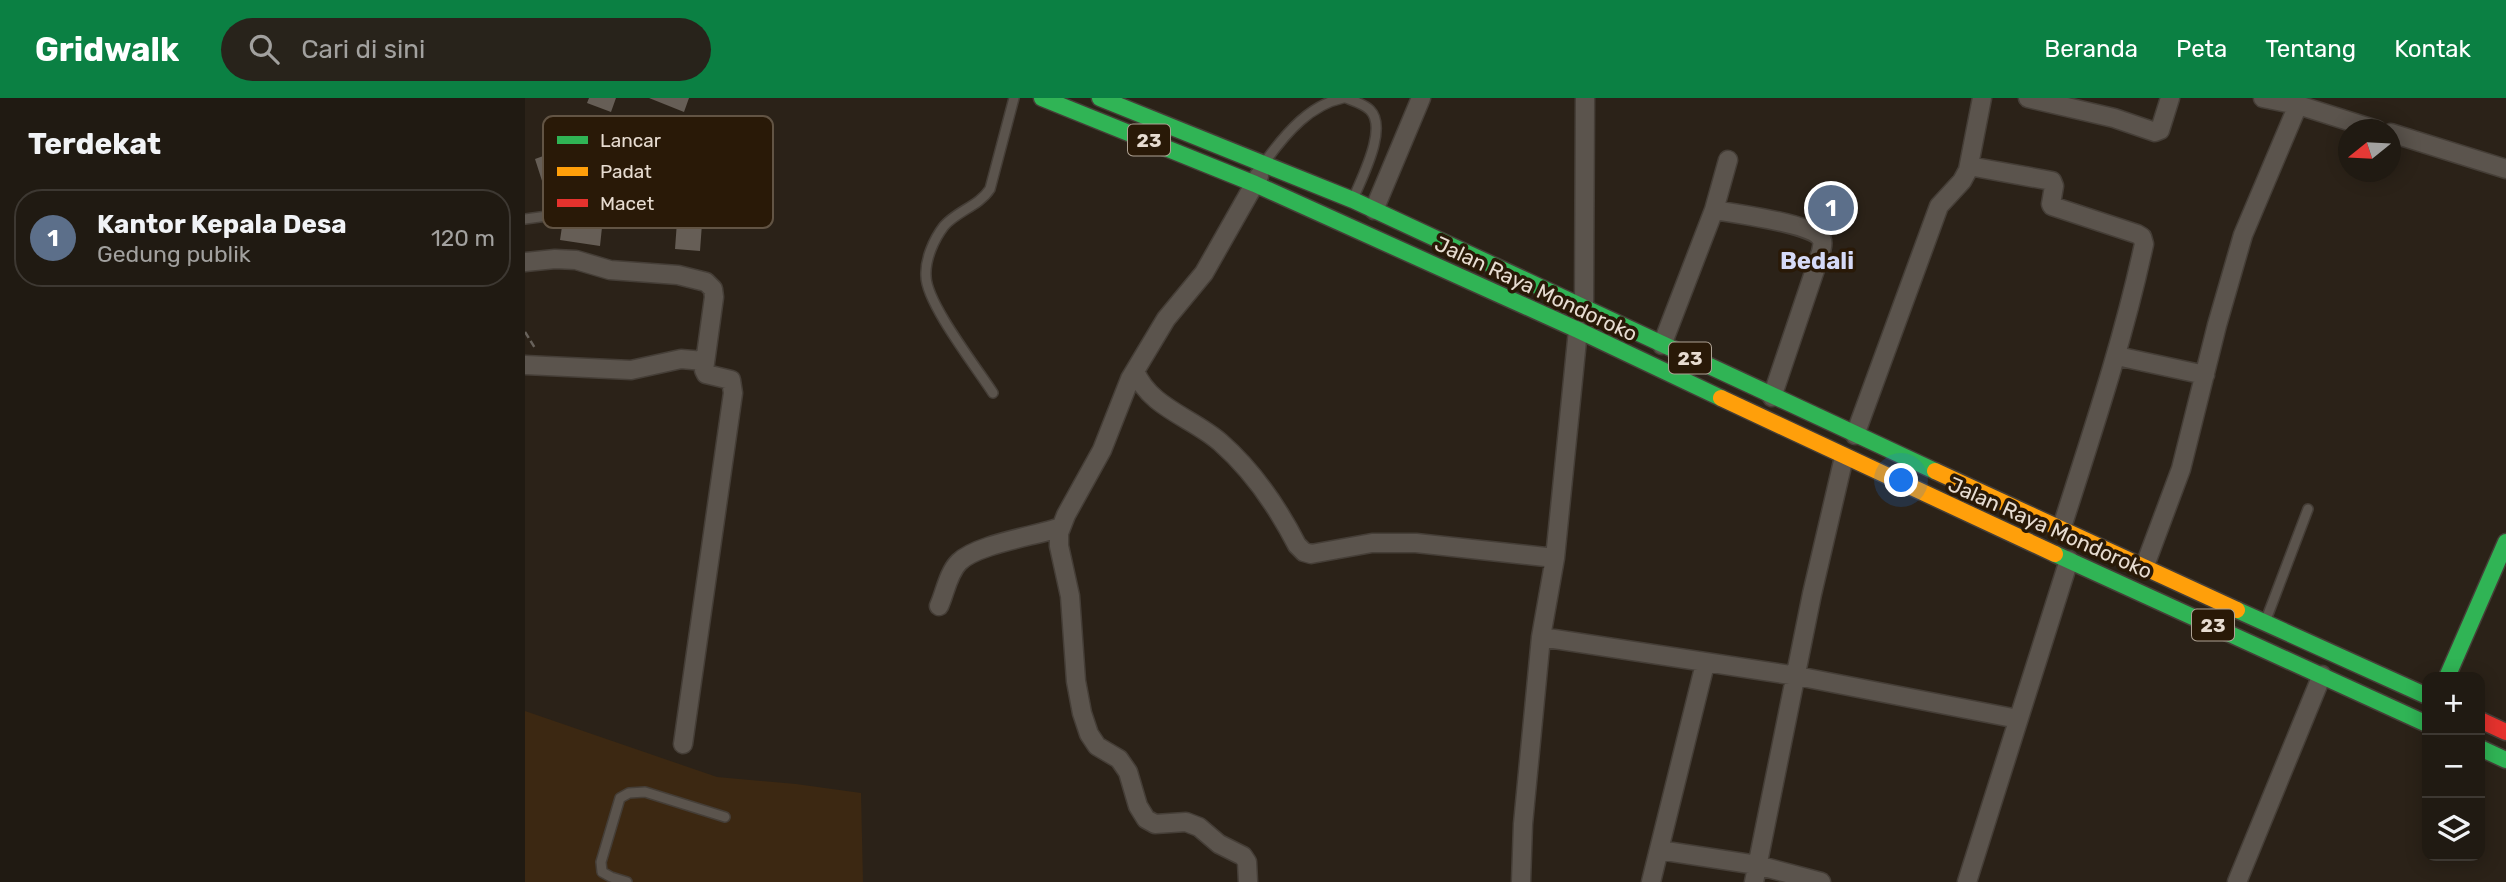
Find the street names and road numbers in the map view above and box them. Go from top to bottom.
road number: 23 [1128,124,1170,156]
street label: Jalan Raya Mondoroko [1431,231,1641,346]
road number: 23 [1669,342,1711,374]
street label: Jalan Raya Mondoroko [1944,471,2156,584]
road number: 23 [2192,610,2234,640]

